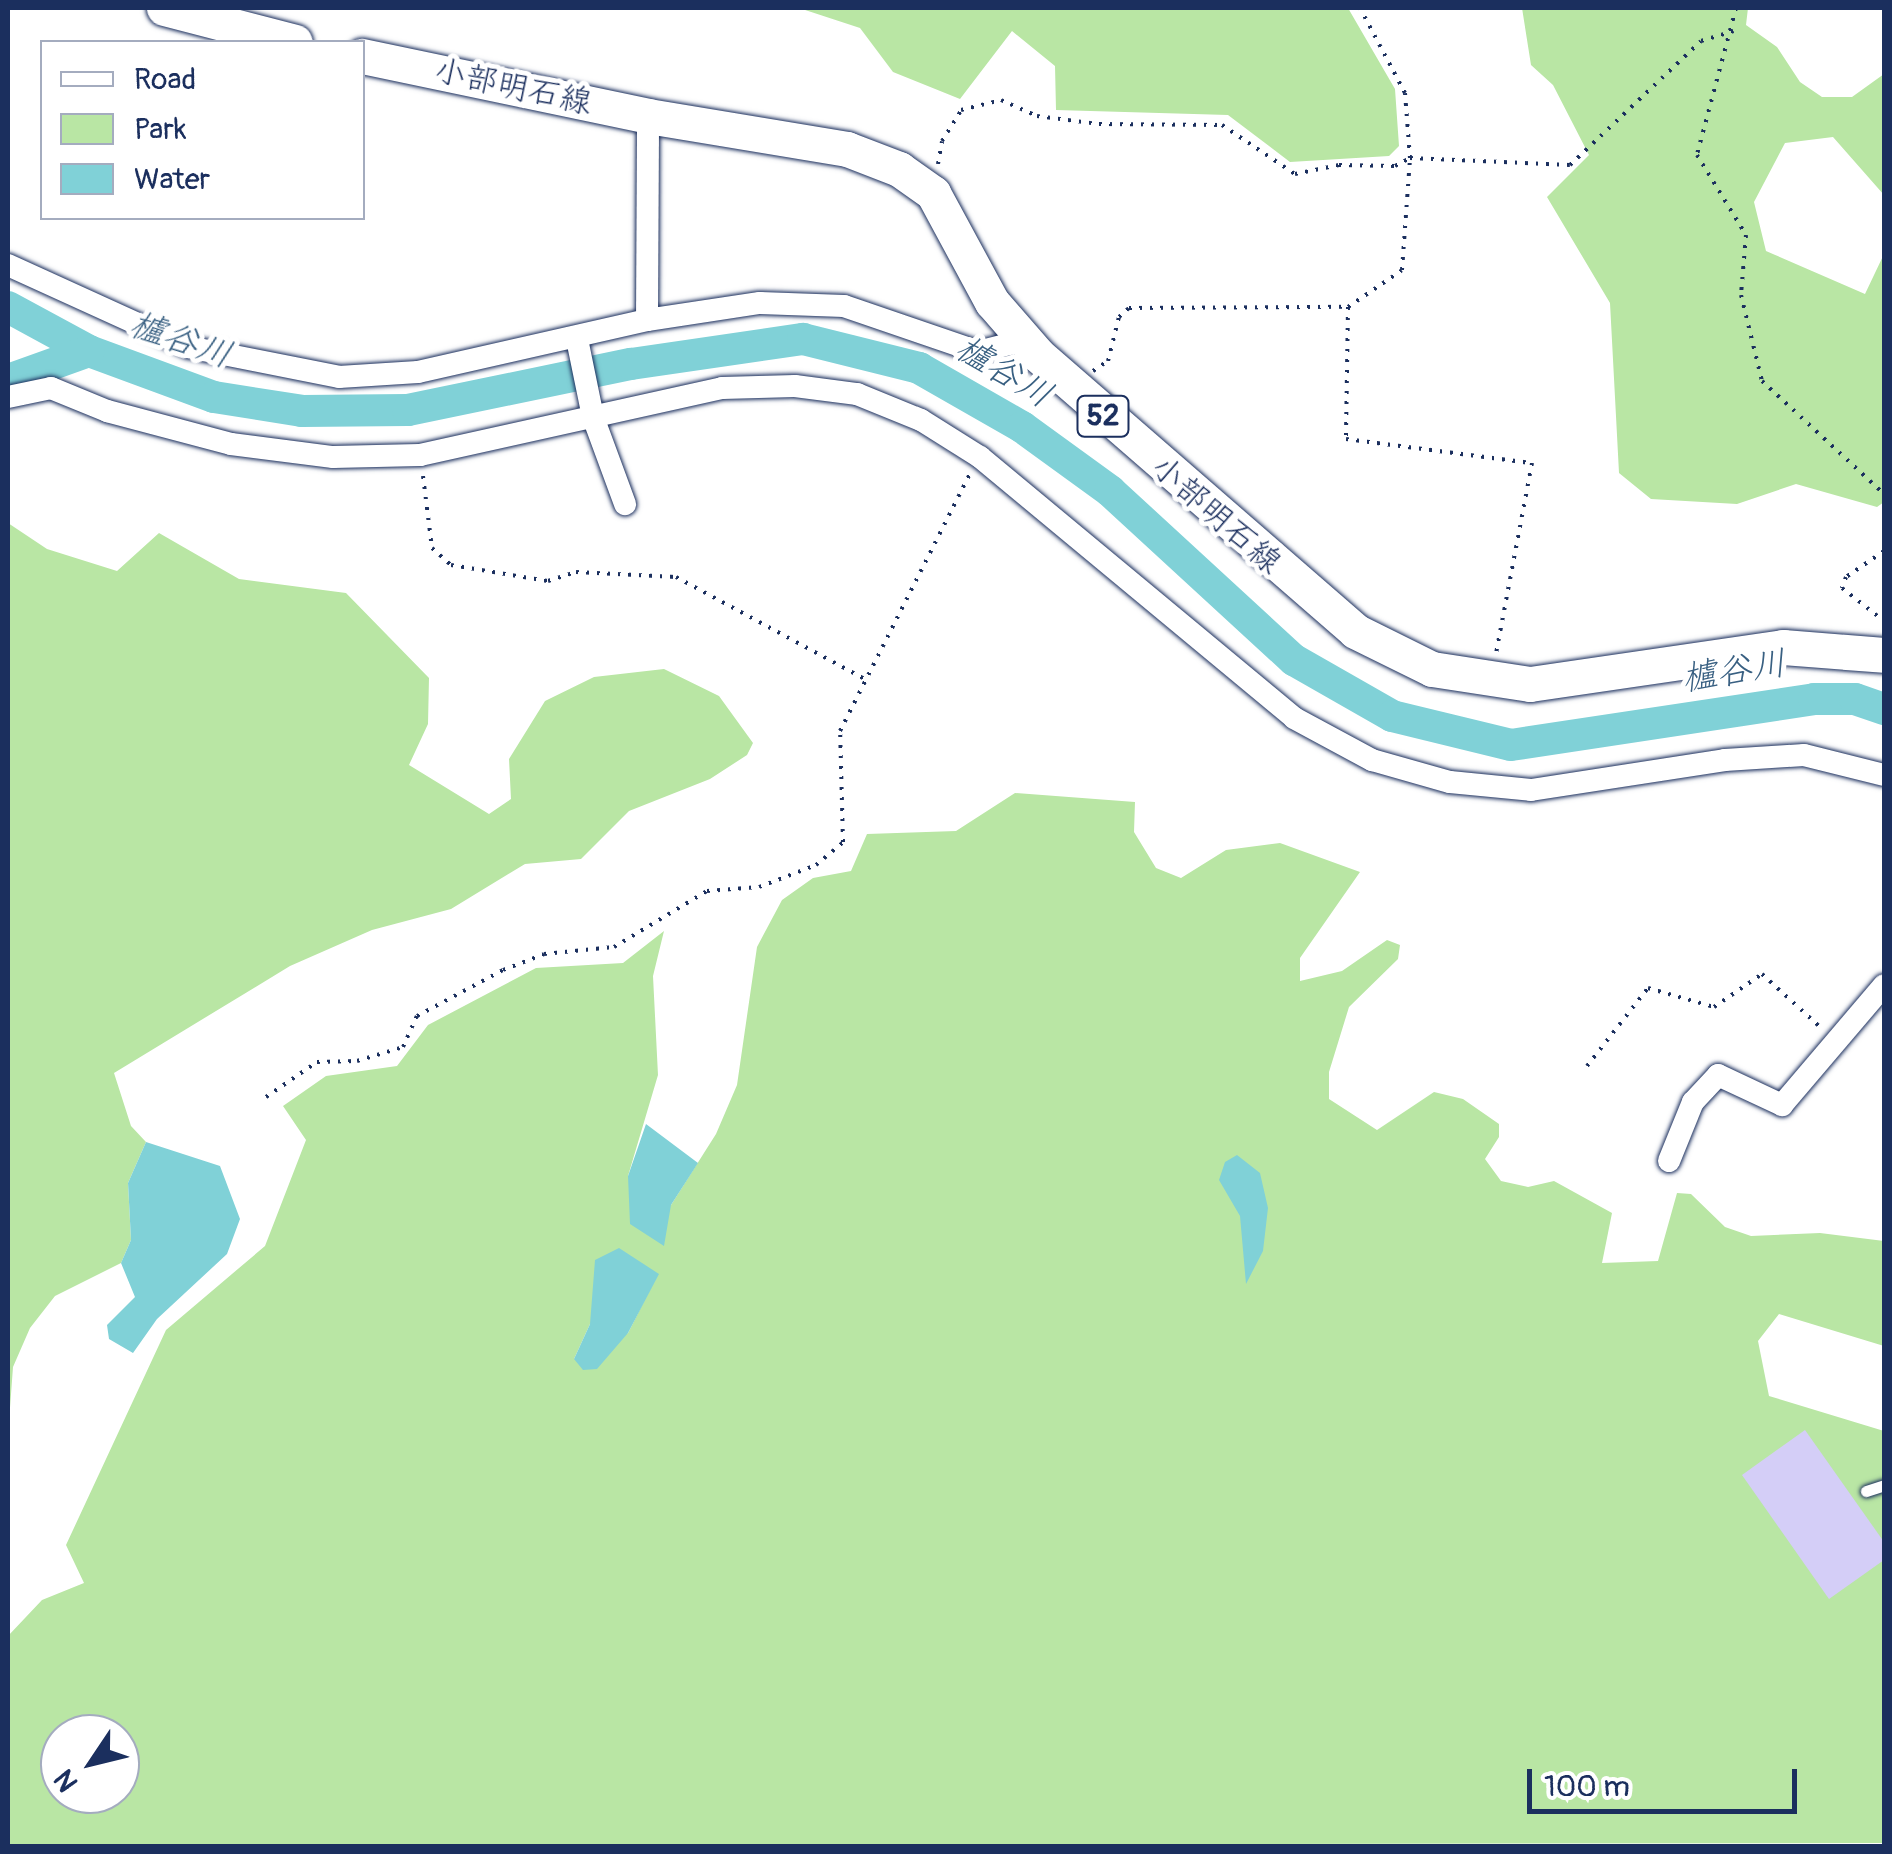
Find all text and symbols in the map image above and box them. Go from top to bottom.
legend [40,40,365,220]
street label: 小部明石線 [431,52,595,122]
text: Road [134,61,196,98]
text: Park [134,111,187,148]
text: Water [134,161,210,198]
water label: 櫨谷川 [125,303,237,377]
water label: 櫨谷川 [948,327,1060,417]
road number: 52 [1076,391,1130,441]
street label: 小部明石線 [1143,448,1289,582]
water label: 櫨谷川 [1679,642,1789,700]
north arrow [40,1714,140,1814]
scale bar [1532,1749,1802,1811]
text: N [47,1763,86,1798]
text: 100 m [1544,1768,1630,1805]

